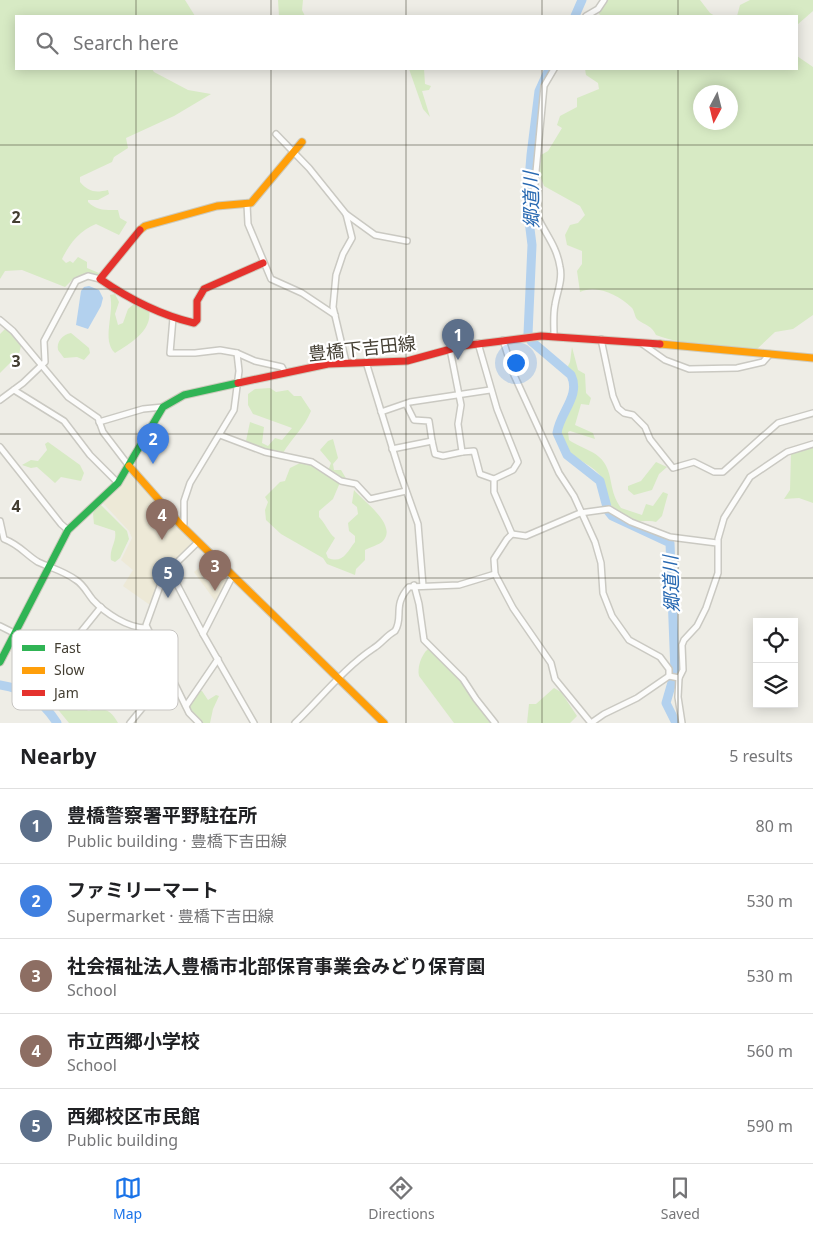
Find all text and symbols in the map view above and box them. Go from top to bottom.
search box [15,15,798,70]
icon: search [33,29,61,57]
text: Search here [73,30,179,56]
north arrow [693,85,738,130]
water label: 郷道川 [517,169,544,229]
text: 2 [11,206,21,228]
pin: 1 [442,319,474,360]
street label: 豊橋下吉田線 [307,330,417,366]
text: 3 [11,350,21,372]
your location [503,350,529,376]
pin: 2 [137,423,169,464]
text: 4 [11,495,21,517]
pin: 4 [146,499,178,540]
pin: 3 [199,550,231,591]
water label: 郷道川 [657,553,685,613]
pin: 5 [152,557,184,598]
map controls [753,618,798,708]
button: locate [753,618,798,663]
legend [12,630,178,710]
text: Fast [54,638,81,657]
text: Slow [54,660,85,679]
button: layers [753,663,798,708]
text: Jam [52,683,79,702]
text: Nearby [20,742,96,770]
text: 5 results [729,745,793,767]
text: 豊橋警察署平野駐在所 [67,802,257,828]
text: 1 [31,815,41,837]
text: 80 m [756,815,793,837]
text: Public building · 豊橋下吉田線 [67,830,287,852]
text: ファミリーマート [67,877,219,903]
text: 2 [31,890,41,912]
text: 530 m [746,890,793,912]
text: Supermarket · 豊橋下吉田線 [67,905,274,927]
text: 社会福祉法人豊橋市北部保育事業会みどり保育園 [67,953,485,979]
text: 3 [31,965,41,987]
text: 530 m [746,965,793,987]
text: School [67,979,117,1001]
text: 市立西郷小学校 [67,1028,200,1054]
text: 4 [31,1040,41,1062]
text: 560 m [746,1040,793,1062]
text: School [67,1054,117,1076]
text: 西郷校区市民館 [67,1103,200,1129]
text: 5 [31,1115,41,1137]
text: 590 m [746,1115,793,1137]
text: Public building [67,1129,178,1151]
tab: Map [113,1174,142,1223]
tab: Directions [368,1174,435,1223]
tab: Saved [661,1174,700,1223]

